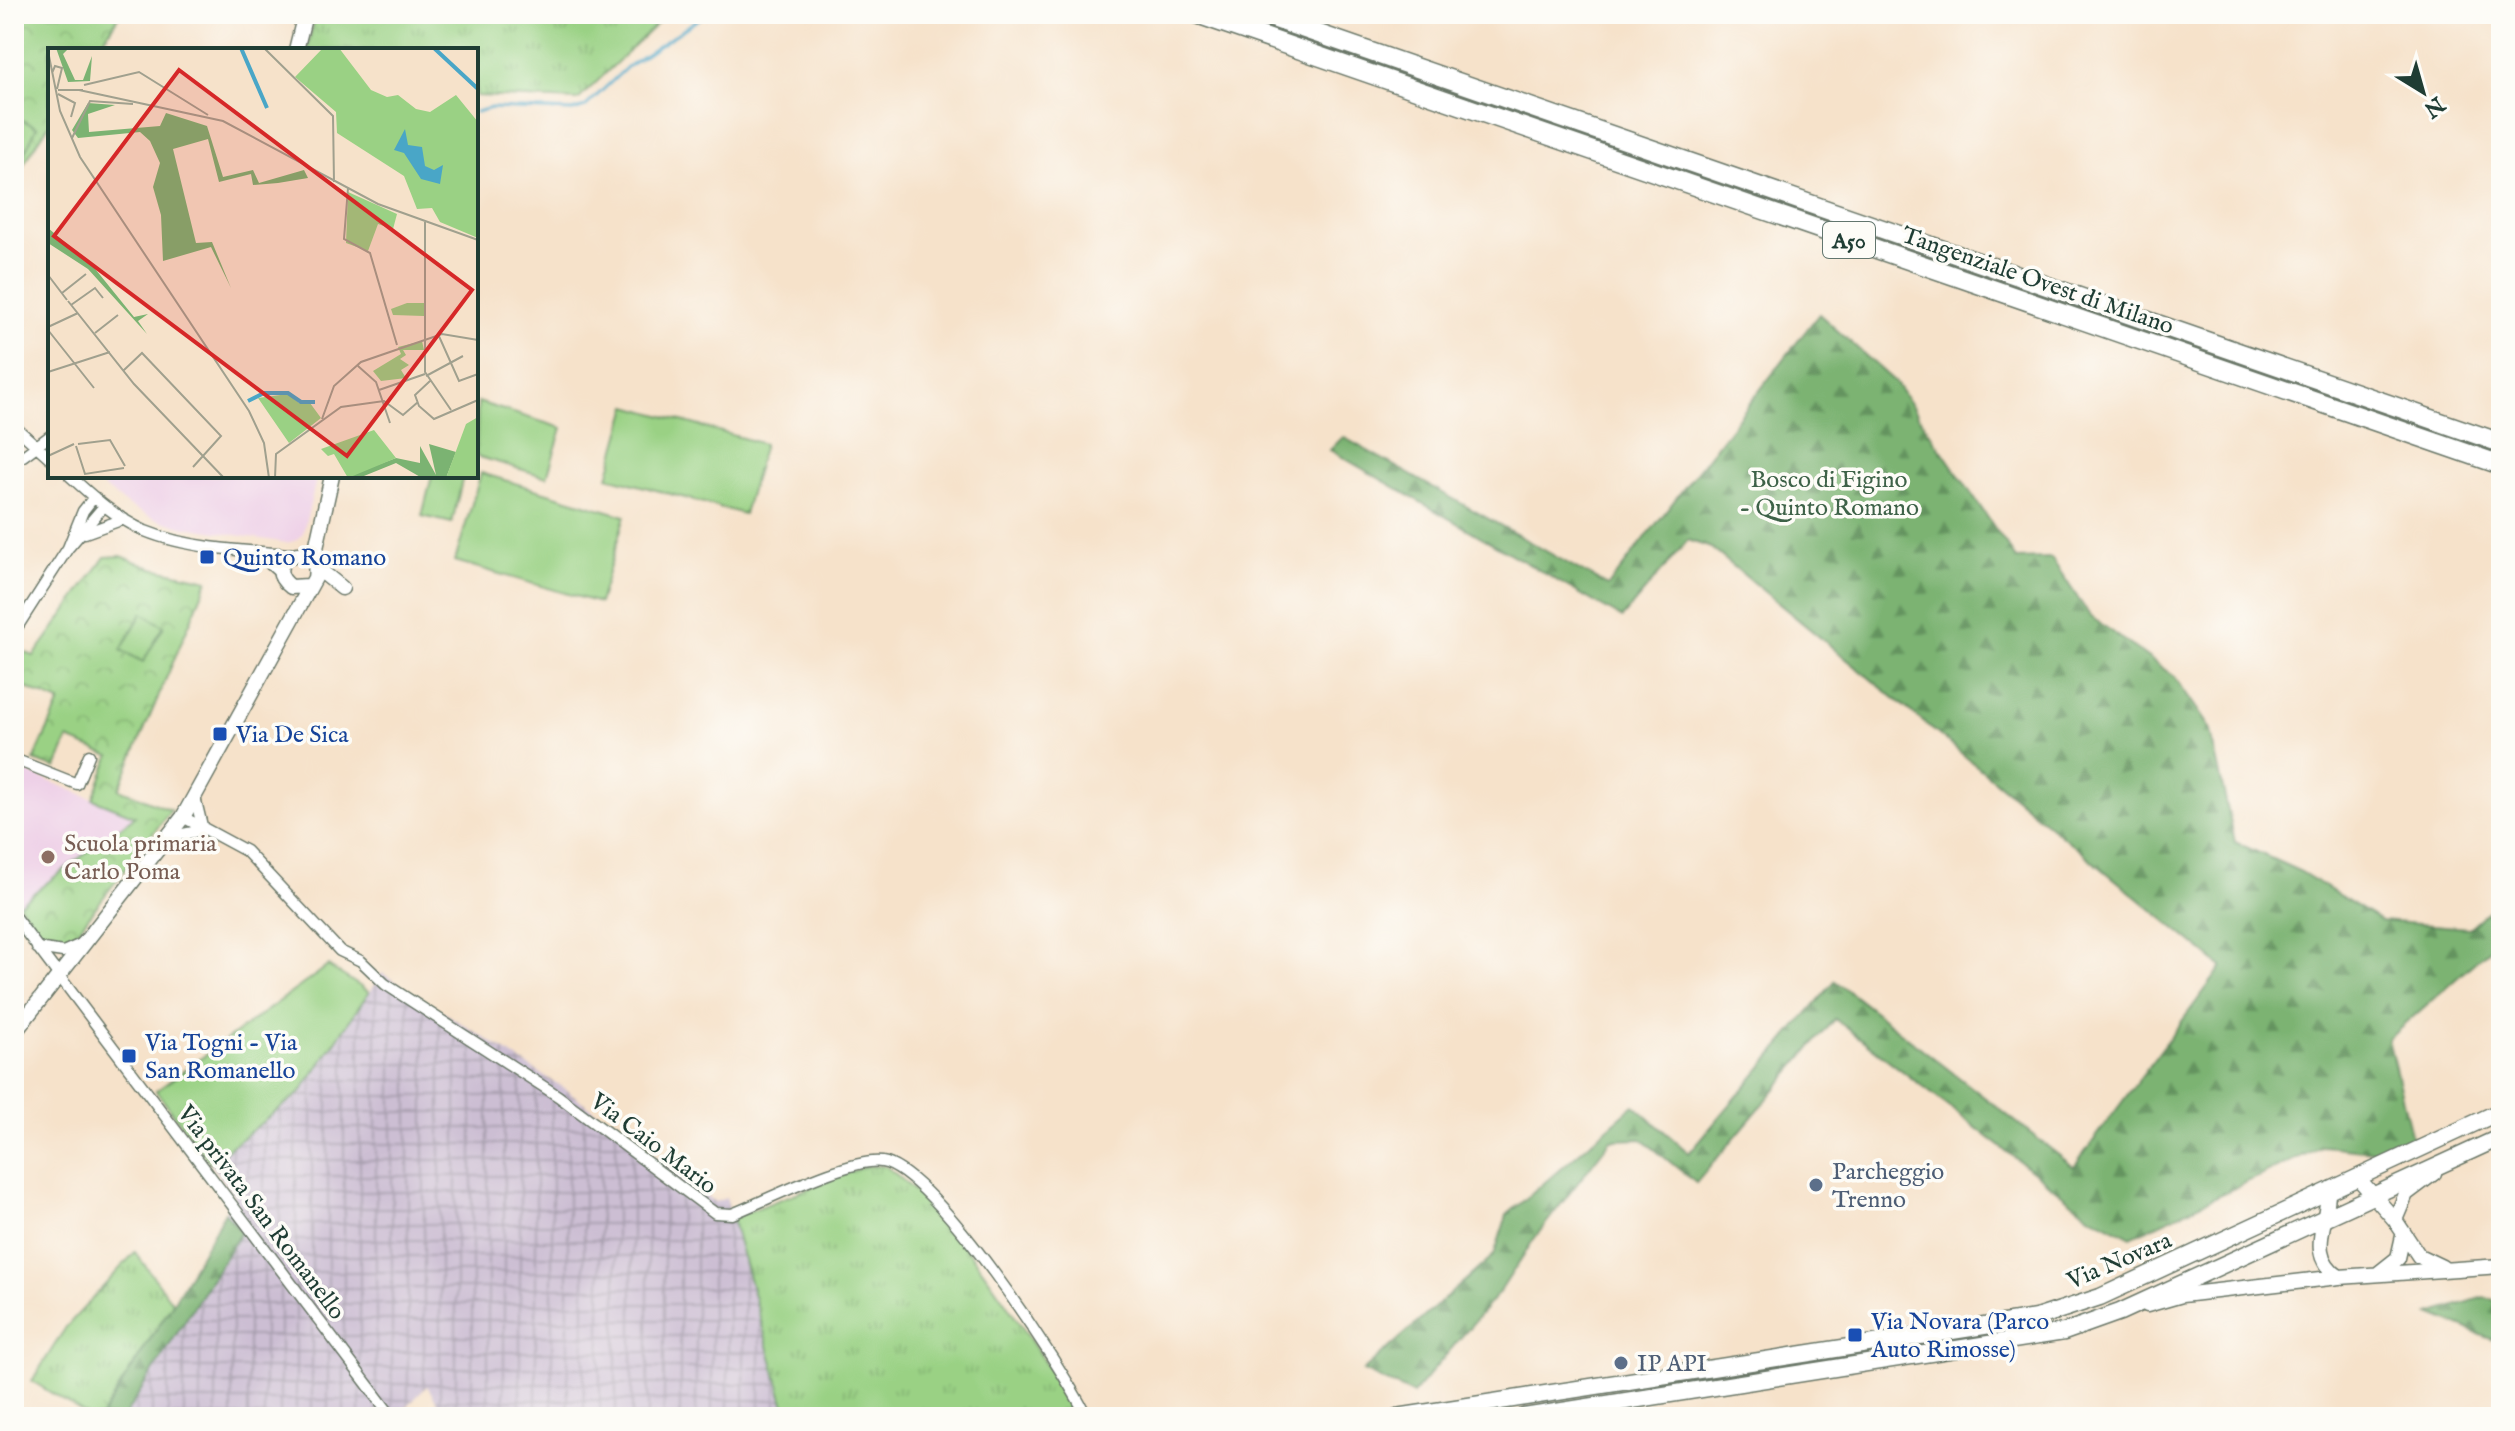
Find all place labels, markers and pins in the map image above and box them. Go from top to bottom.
place label: Quinto Romano [223,543,386,574]
marker: Quinto Romano [198,548,216,566]
place label: Via De Sica [235,720,349,751]
marker: Via De Sica [211,725,229,743]
place label: Scuola primaria Carlo Poma [64,829,217,888]
marker: Scuola primaria Carlo Poma [39,848,57,866]
place label: Via Togni - Via San Romanello [144,1028,298,1087]
marker: Via Togni - Via San Romanello [120,1047,138,1065]
place label: Parcheggio Trenno [1832,1157,1944,1216]
marker: Parcheggio Trenno [1807,1176,1825,1194]
place label: Via Novara (Parco Auto Rimosse) [1870,1307,2049,1366]
marker: Via Novara (Parco Auto Rimosse) [1846,1326,1864,1344]
place label: IP API [1637,1349,1707,1380]
marker: IP API [1612,1354,1630,1372]

